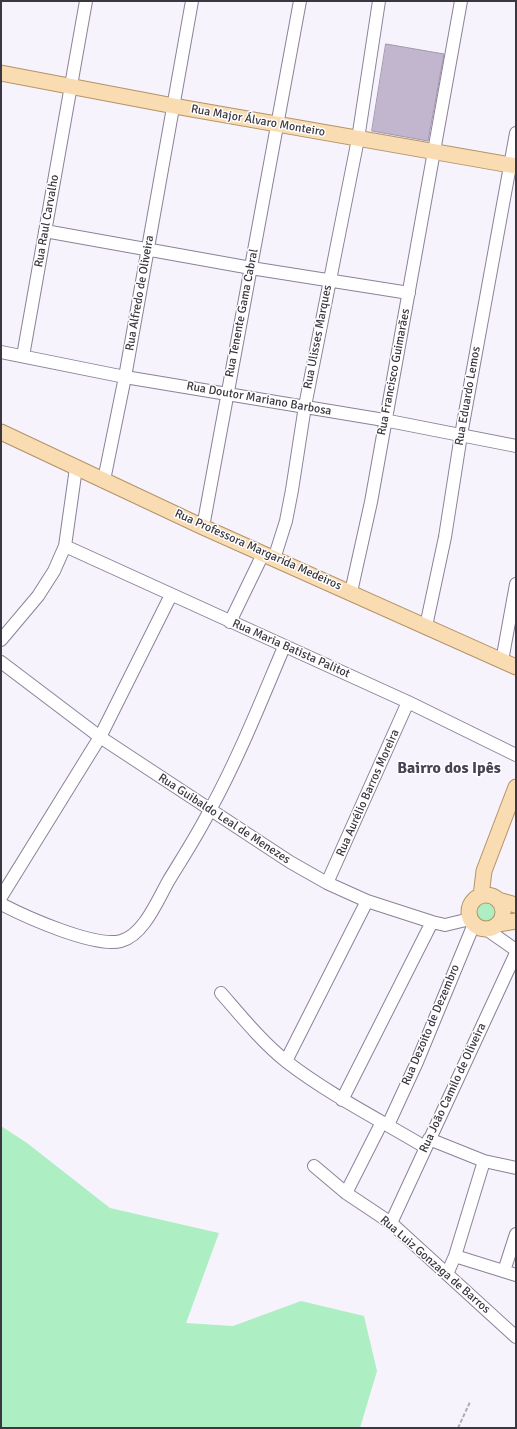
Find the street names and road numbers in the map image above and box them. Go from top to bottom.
street label: Rua Major Álvaro Monteiro [190,102,326,140]
street label: Rua Raul Carvalho [32,173,62,269]
street label: Rua Alfredo de Oliveira [123,234,157,352]
street label: Rua Tenente Gama Cabral [222,248,262,378]
street label: Rua Ulisses Marques [301,284,335,390]
street label: Rua Francisco Guimarães [375,307,413,437]
street label: Rua Eduardo Lemos [452,345,484,447]
street label: Rua Doutor Mariano Barbosa [185,379,333,419]
street label: Rua Professora Margarida Medeiros [172,507,344,593]
street label: Rua Maria Batista Palitot [230,617,352,681]
street label: Rua Aurélio Barros Moreira [333,727,403,859]
street label: Rua Guibaldo Leal de Menezes [155,771,293,867]
street label: Rua Dezoito de Dezembro [399,962,463,1088]
street label: Rua João Camilo de Oliveira [417,1021,489,1155]
street label: Rua Luiz Gonzaga de Barros [377,1213,493,1317]

